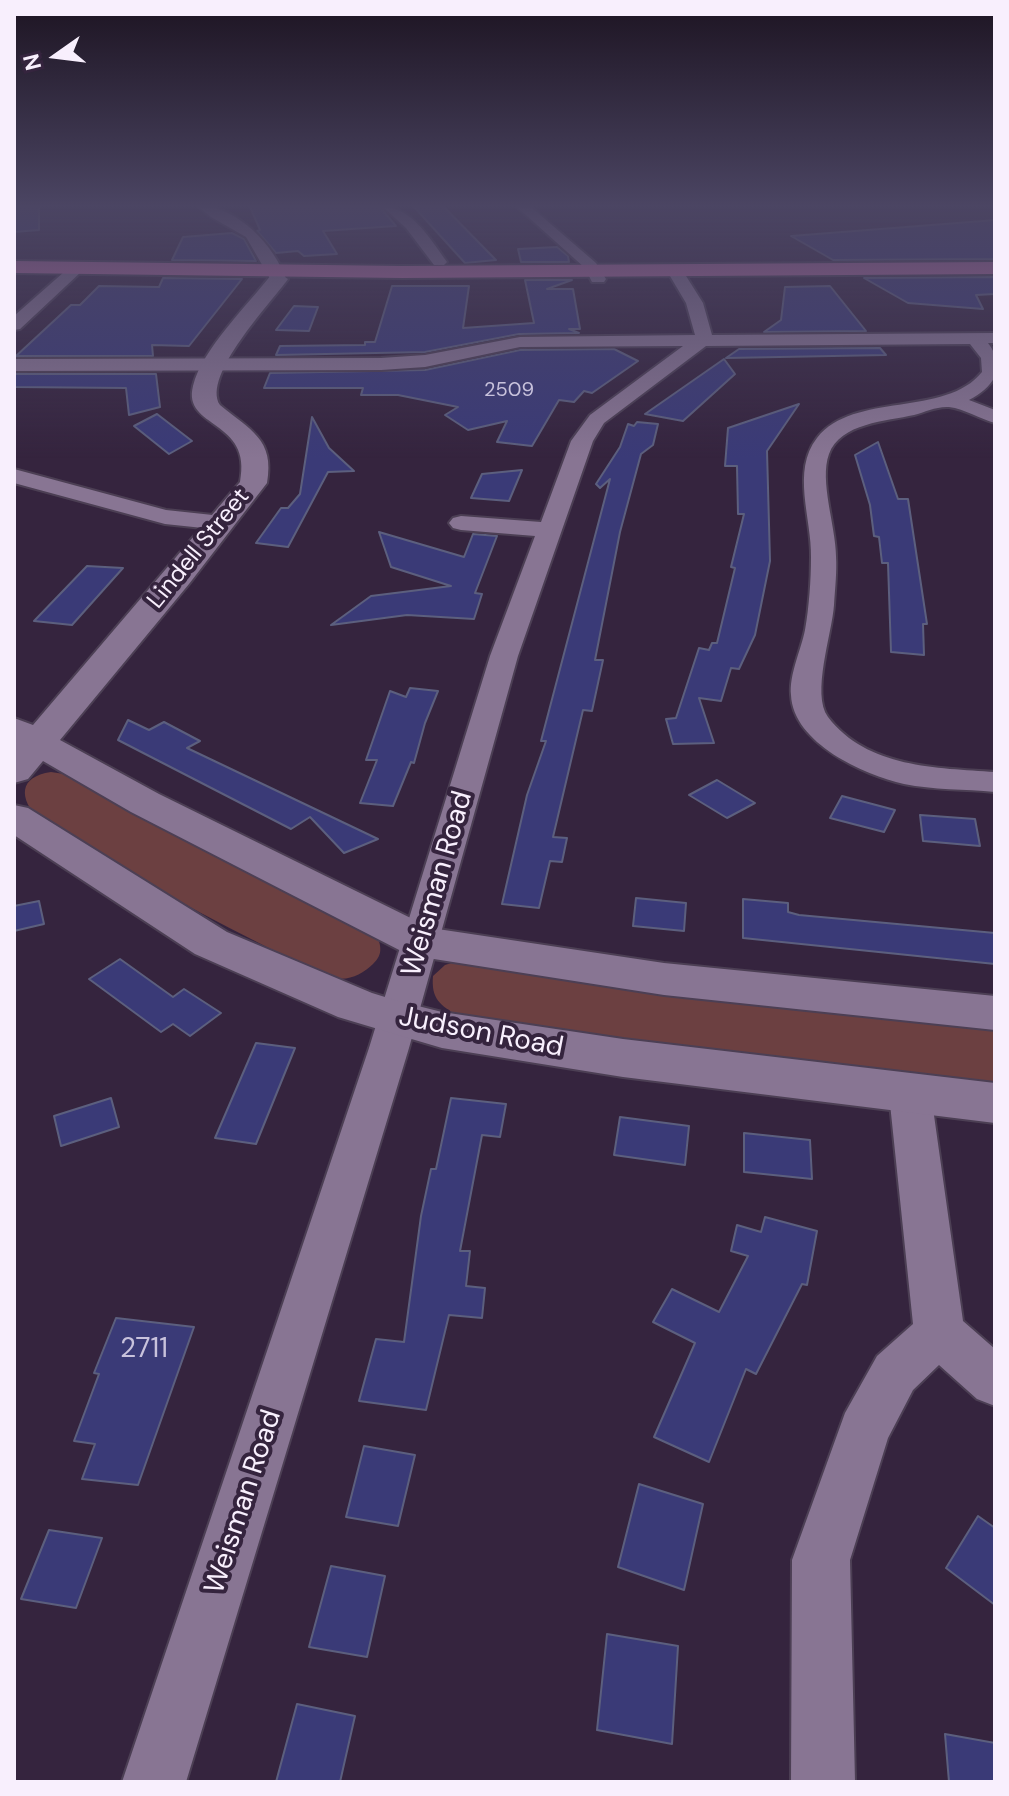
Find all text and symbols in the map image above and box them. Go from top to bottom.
north arrow [16,16,96,96]
text: N [16,51,48,73]
house number: 2509 [484,379,534,403]
street label: Lindell Street [142,483,256,615]
street label: Weisman Road [395,787,481,981]
street label: Judson Road [396,1001,566,1065]
house number: 2711 [120,1333,168,1367]
street label: Weisman Road [198,1406,290,1598]

